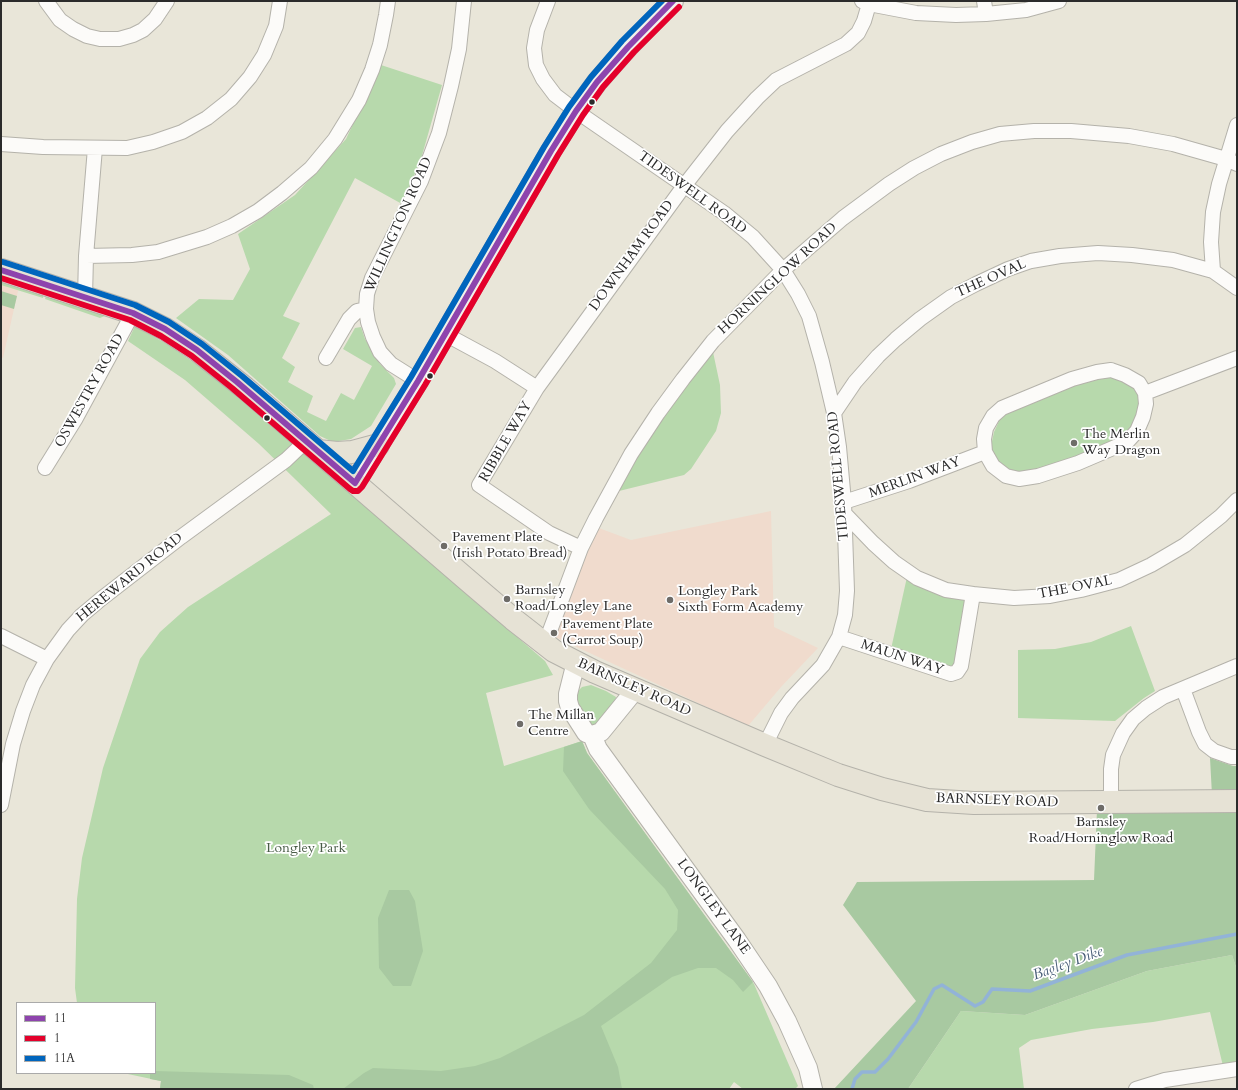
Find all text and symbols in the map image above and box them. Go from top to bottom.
unlabelled marker [587,97,597,107]
street label: TIDESWELL ROAD [634,148,750,238]
street label: WILLINGTON ROAD [362,155,436,295]
street label: DOWNHAM ROAD [586,197,678,315]
street label: HORNINGLOW ROAD [715,220,841,338]
street label: THE OVAL [953,256,1029,302]
street label: OSWESTRY ROAD [52,331,128,451]
unlabelled marker [425,371,435,381]
street label: RIBBLE WAY [476,399,536,485]
street label: TIDESWELL ROAD [825,411,853,541]
unlabelled marker [262,413,272,423]
place label: The Merlin Way Dragon [1082,427,1161,460]
marker: The Merlin Way Dragon [1069,438,1079,448]
street label: MERLIN WAY [867,454,963,502]
street label: HEREWARD ROAD [73,530,187,626]
place label: Pavement Plate (Irish Potato Bread) [452,530,567,562]
marker: Pavement Plate (Irish Potato Bread) [439,541,449,551]
street label: THE OVAL [1036,573,1114,603]
place label: Barnsley Road/Longley Lane [515,583,632,616]
place label: Longley Park Sixth Form Academy [678,584,803,616]
marker: Barnsley Road/Longley Lane [502,594,512,604]
marker: Longley Park Sixth Form Academy [665,595,675,605]
place label: Pavement Plate (Carrot Soup) [562,617,653,650]
marker: Pavement Plate (Carrot Soup) [549,628,559,638]
street label: MAUN WAY [858,637,946,679]
street label: BARNSLEY ROAD [575,655,693,721]
place label: The Millan Centre [528,708,594,740]
marker: The Millan Centre [515,719,525,729]
street label: BARNSLEY ROAD [935,790,1059,812]
marker: Barnsley Road/Horninglow Road [1096,803,1106,813]
place label: Barnsley Road/Horninglow Road [1029,815,1173,848]
park label: Longley Park [266,841,346,857]
street label: LONGLEY LANE [673,856,753,958]
water label: Bagley Dike [1030,943,1106,985]
legend [16,1002,156,1074]
text: 11 [54,1010,66,1026]
text: 1 [54,1030,60,1046]
text: 11A [54,1050,75,1066]

